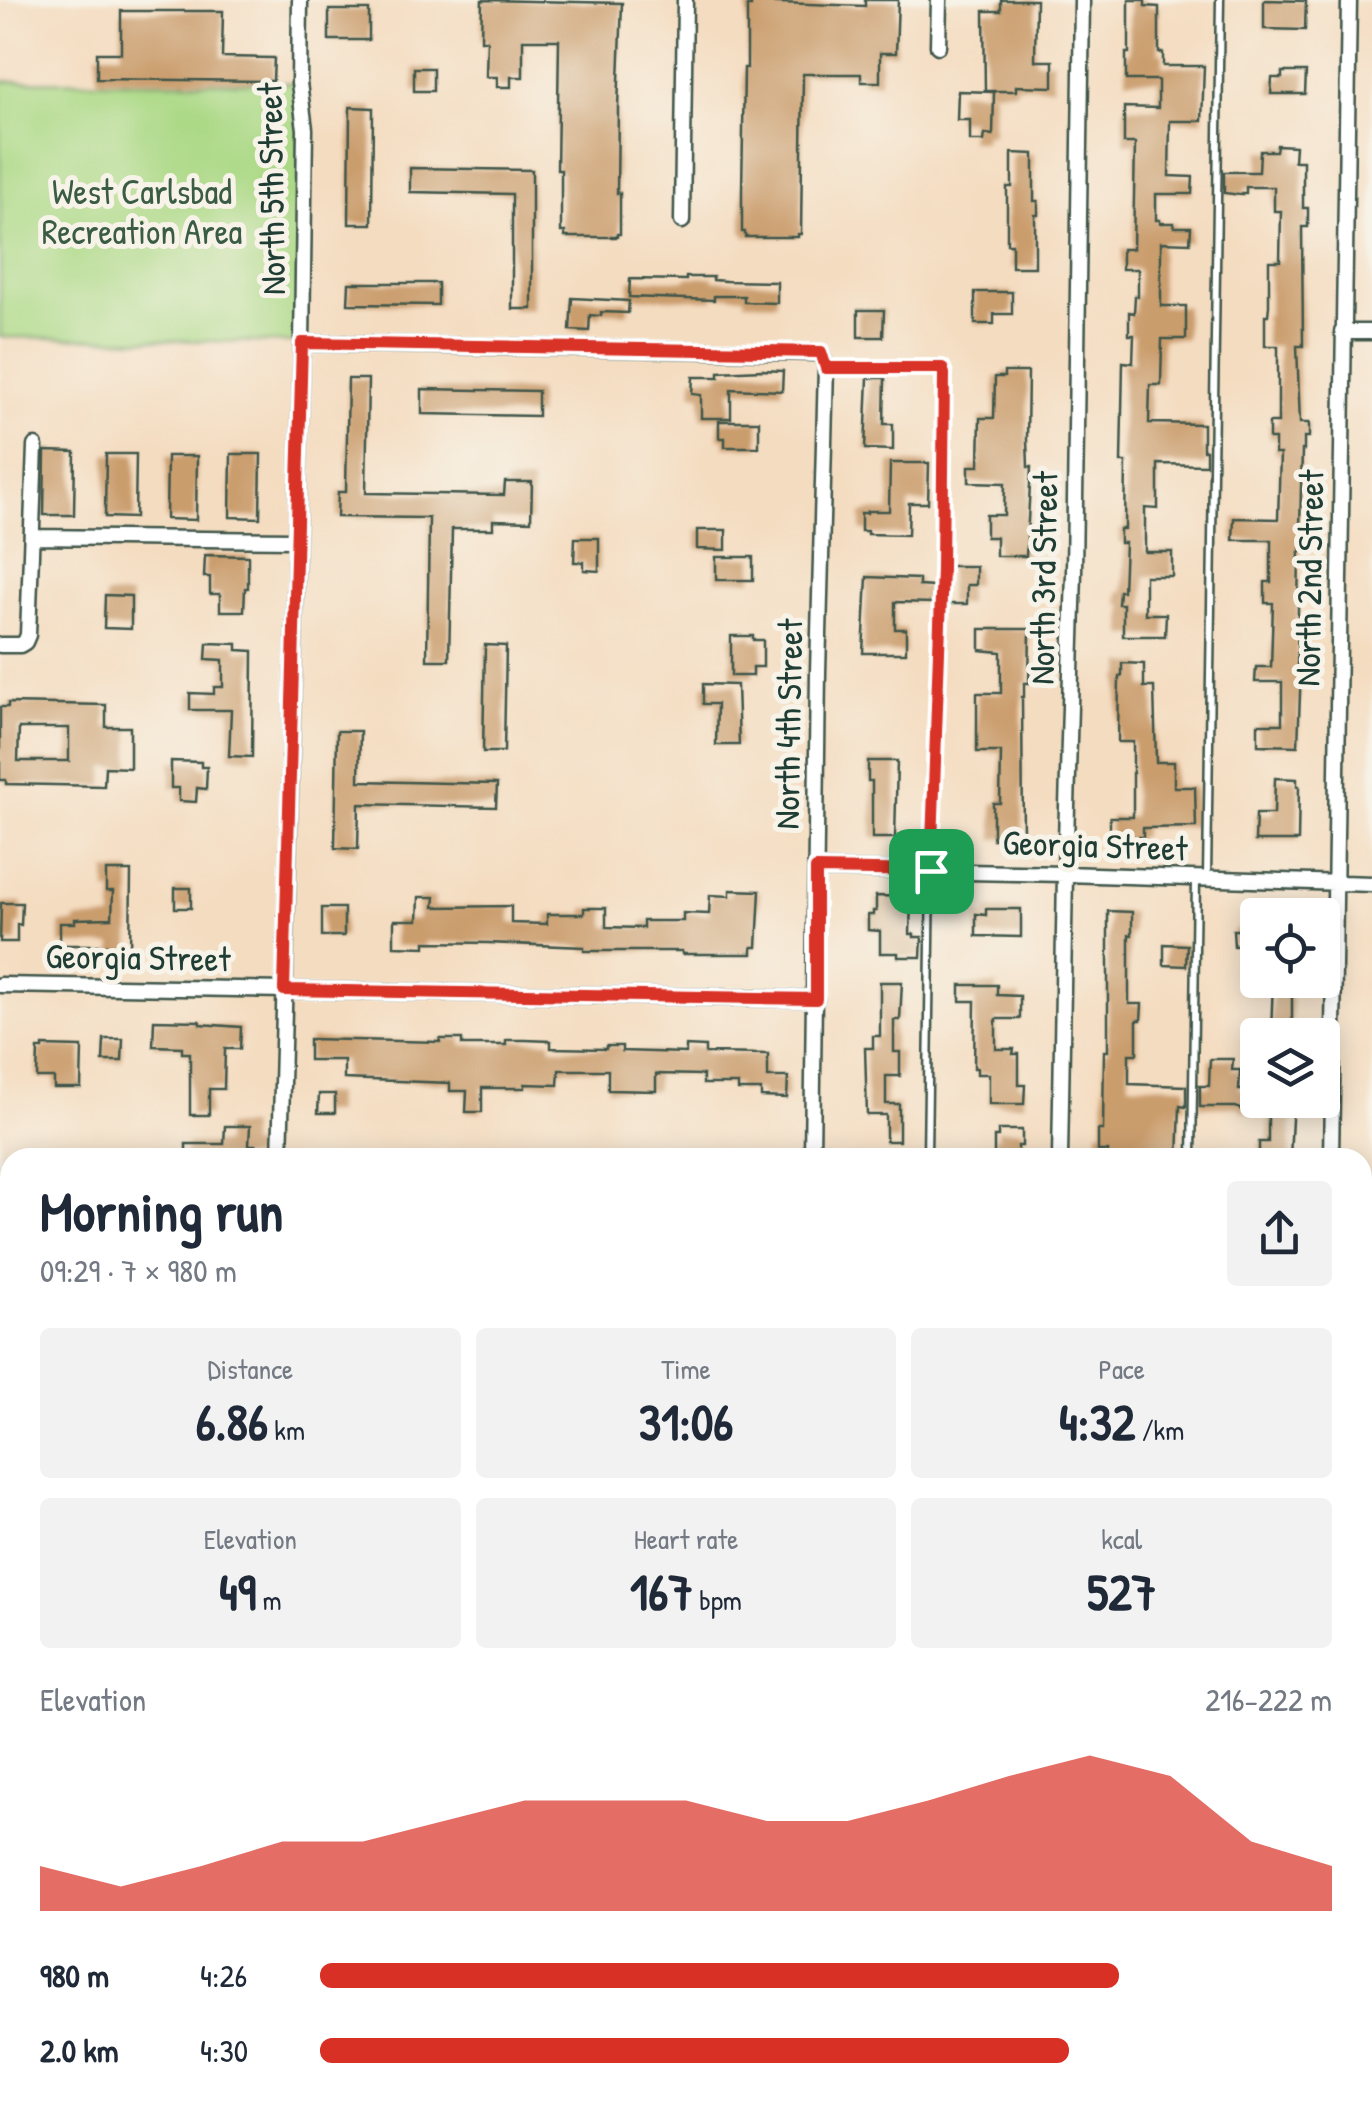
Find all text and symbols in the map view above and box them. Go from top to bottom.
street label: North 5th Street [246,82,296,295]
park label: West Carlsbad Recreation Area [42,168,243,255]
street label: North 2nd Street [1284,468,1334,687]
street label: North 3rd Street [1018,470,1068,685]
street label: North 4th Street [763,617,813,830]
street label: Georgia Street [1002,818,1189,872]
pin [889,829,974,914]
icon: arrive [904,844,959,899]
map controls [1240,898,1340,1118]
button: locate [1240,898,1340,998]
street label: Georgia Street [45,932,232,982]
button: layers [1240,1018,1340,1118]
text: Morning run [40,1174,283,1248]
button: share [1227,1181,1332,1286]
text: 09:29 · 7 × 980 m [40,1249,237,1292]
text: Distance [208,1350,293,1388]
text: Time [661,1350,711,1388]
text: Pace [1098,1350,1145,1388]
text: 6.86 [196,1388,268,1456]
text: 31:06 [639,1388,733,1456]
text: 4:32 [1059,1388,1135,1456]
text: km [268,1411,305,1449]
text: /km [1135,1411,1184,1449]
text: Elevation [204,1520,297,1558]
text: Heart rate [634,1520,738,1558]
text: kcal [1101,1520,1142,1558]
text: 49 [219,1558,256,1626]
text: 167 [630,1558,693,1626]
text: 527 [1087,1558,1156,1626]
text: m [256,1581,282,1619]
text: bpm [693,1581,742,1619]
text: Elevation [40,1678,146,1721]
text: 216–222 m [1205,1678,1332,1721]
text: 980 m [40,1954,109,1997]
text: 4:26 [200,1954,247,1997]
text: 2.0 km [40,2029,119,2072]
text: 4:30 [200,2029,248,2072]

